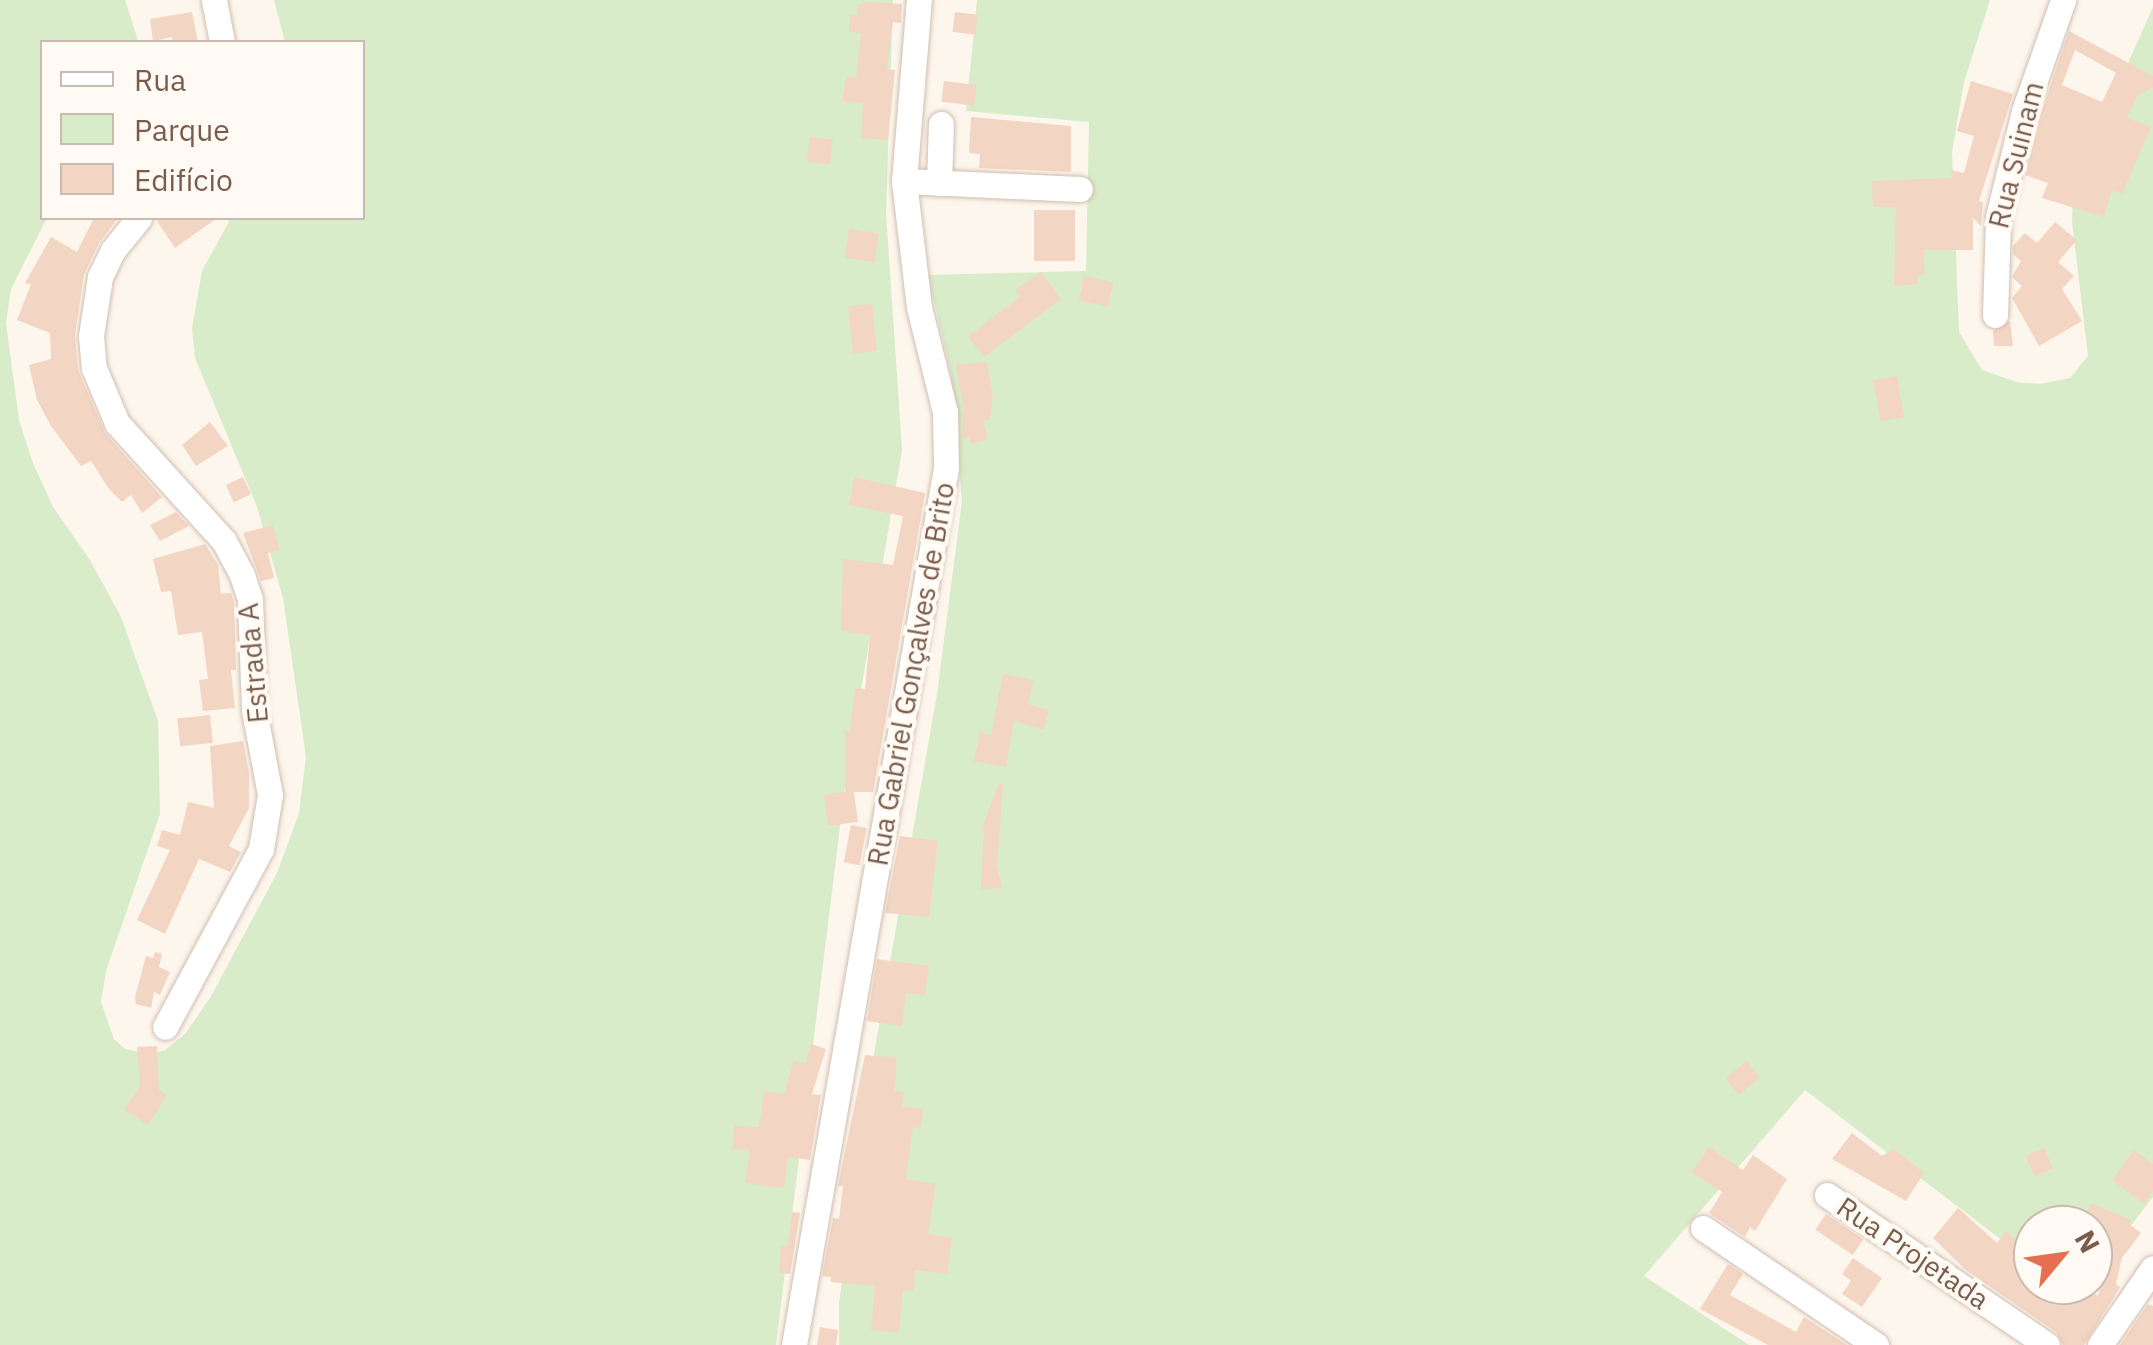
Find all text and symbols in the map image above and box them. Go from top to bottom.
legend [40,40,365,220]
text: Rua [134,60,186,99]
street label: Rua Suinam [1982,78,2050,232]
text: Parque [134,110,230,149]
text: Edifício [134,160,233,199]
street label: Rua Gabriel Gonçalves de Brito [861,480,961,868]
street label: Estrada A [231,602,275,724]
street label: Rua Projetada [1831,1190,1995,1316]
north arrow [2013,1205,2113,1305]
text: N [2067,1223,2109,1259]

